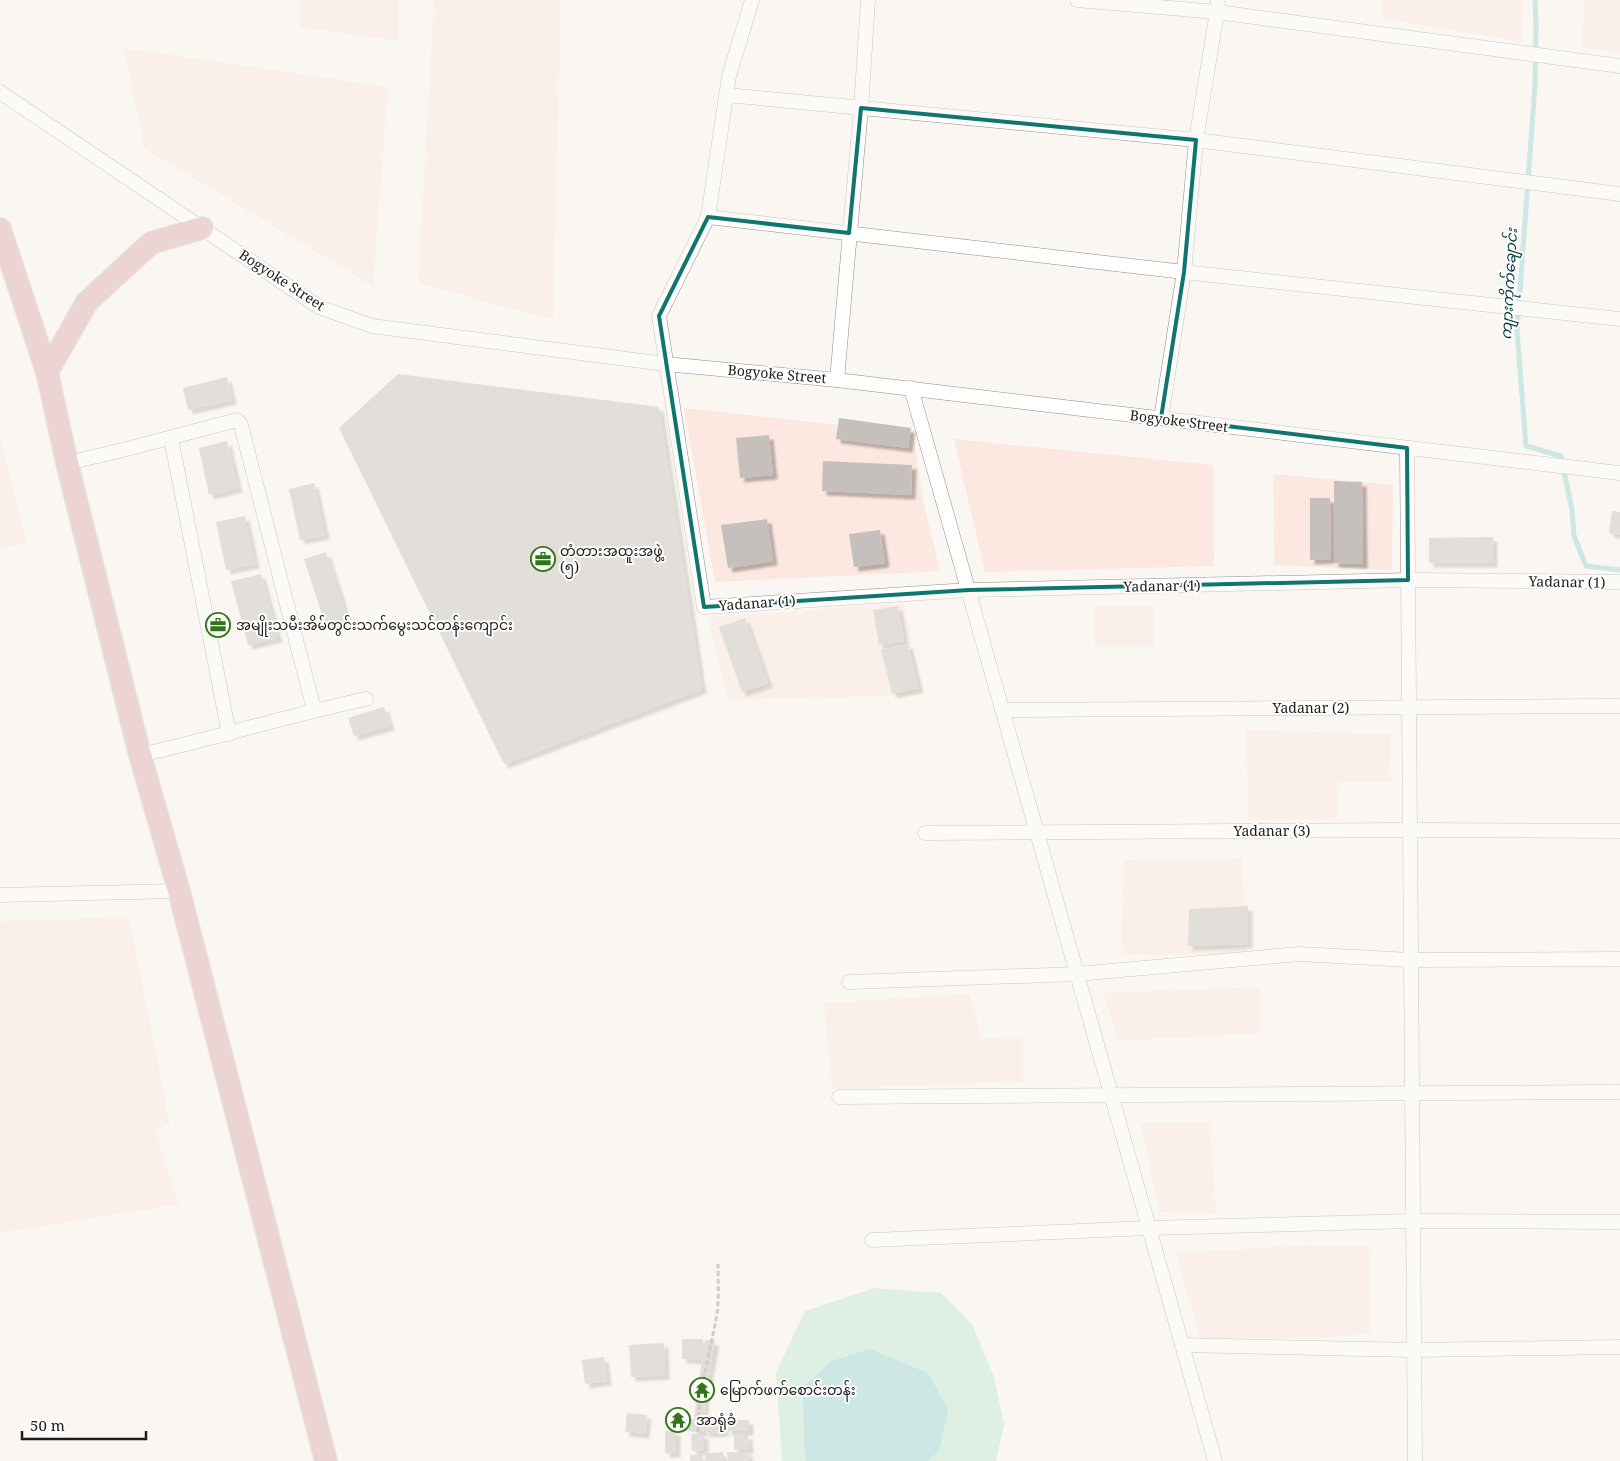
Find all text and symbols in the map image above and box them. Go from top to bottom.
water label: ကျားကိုက်ချောင်း [1495,227,1524,340]
street label: Bogyoke Street [236,245,329,315]
street label: Bogyoke Street [727,360,827,387]
street label: Bogyoke Street [1129,405,1229,436]
place label: တံတားအထူးအဖွဲ့ (၅) [560,541,664,579]
office icon: တံတားအထူးအဖွဲ့ (၅) [530,546,556,572]
street label: Yadanar (1) [1527,571,1606,592]
street label: Yadanar (1) [1122,575,1201,596]
street label: Yadanar (1) [717,590,796,615]
office icon: အမျိုးသမီးအိမ်တွင်းသက်မွေးသင်တန်းကျောင်း [205,612,231,638]
place label: အမျိုးသမီးအိမ်တွင်းသက်မွေးသင်တန်းကျောင်း [236,615,513,637]
street label: Yadanar (2) [1272,698,1350,717]
street label: Yadanar (3) [1233,821,1311,840]
temple icon: မြောက်ဖက်စောင်းတန်း [689,1377,715,1403]
place label: မြောက်ဖက်စောင်းတန်း [720,1380,856,1402]
temple icon: အာရုံခံ [665,1407,691,1433]
scale bar [22,1408,146,1440]
place label: အာရုံခံ [696,1410,736,1432]
text: 50 m [30,1415,65,1435]

